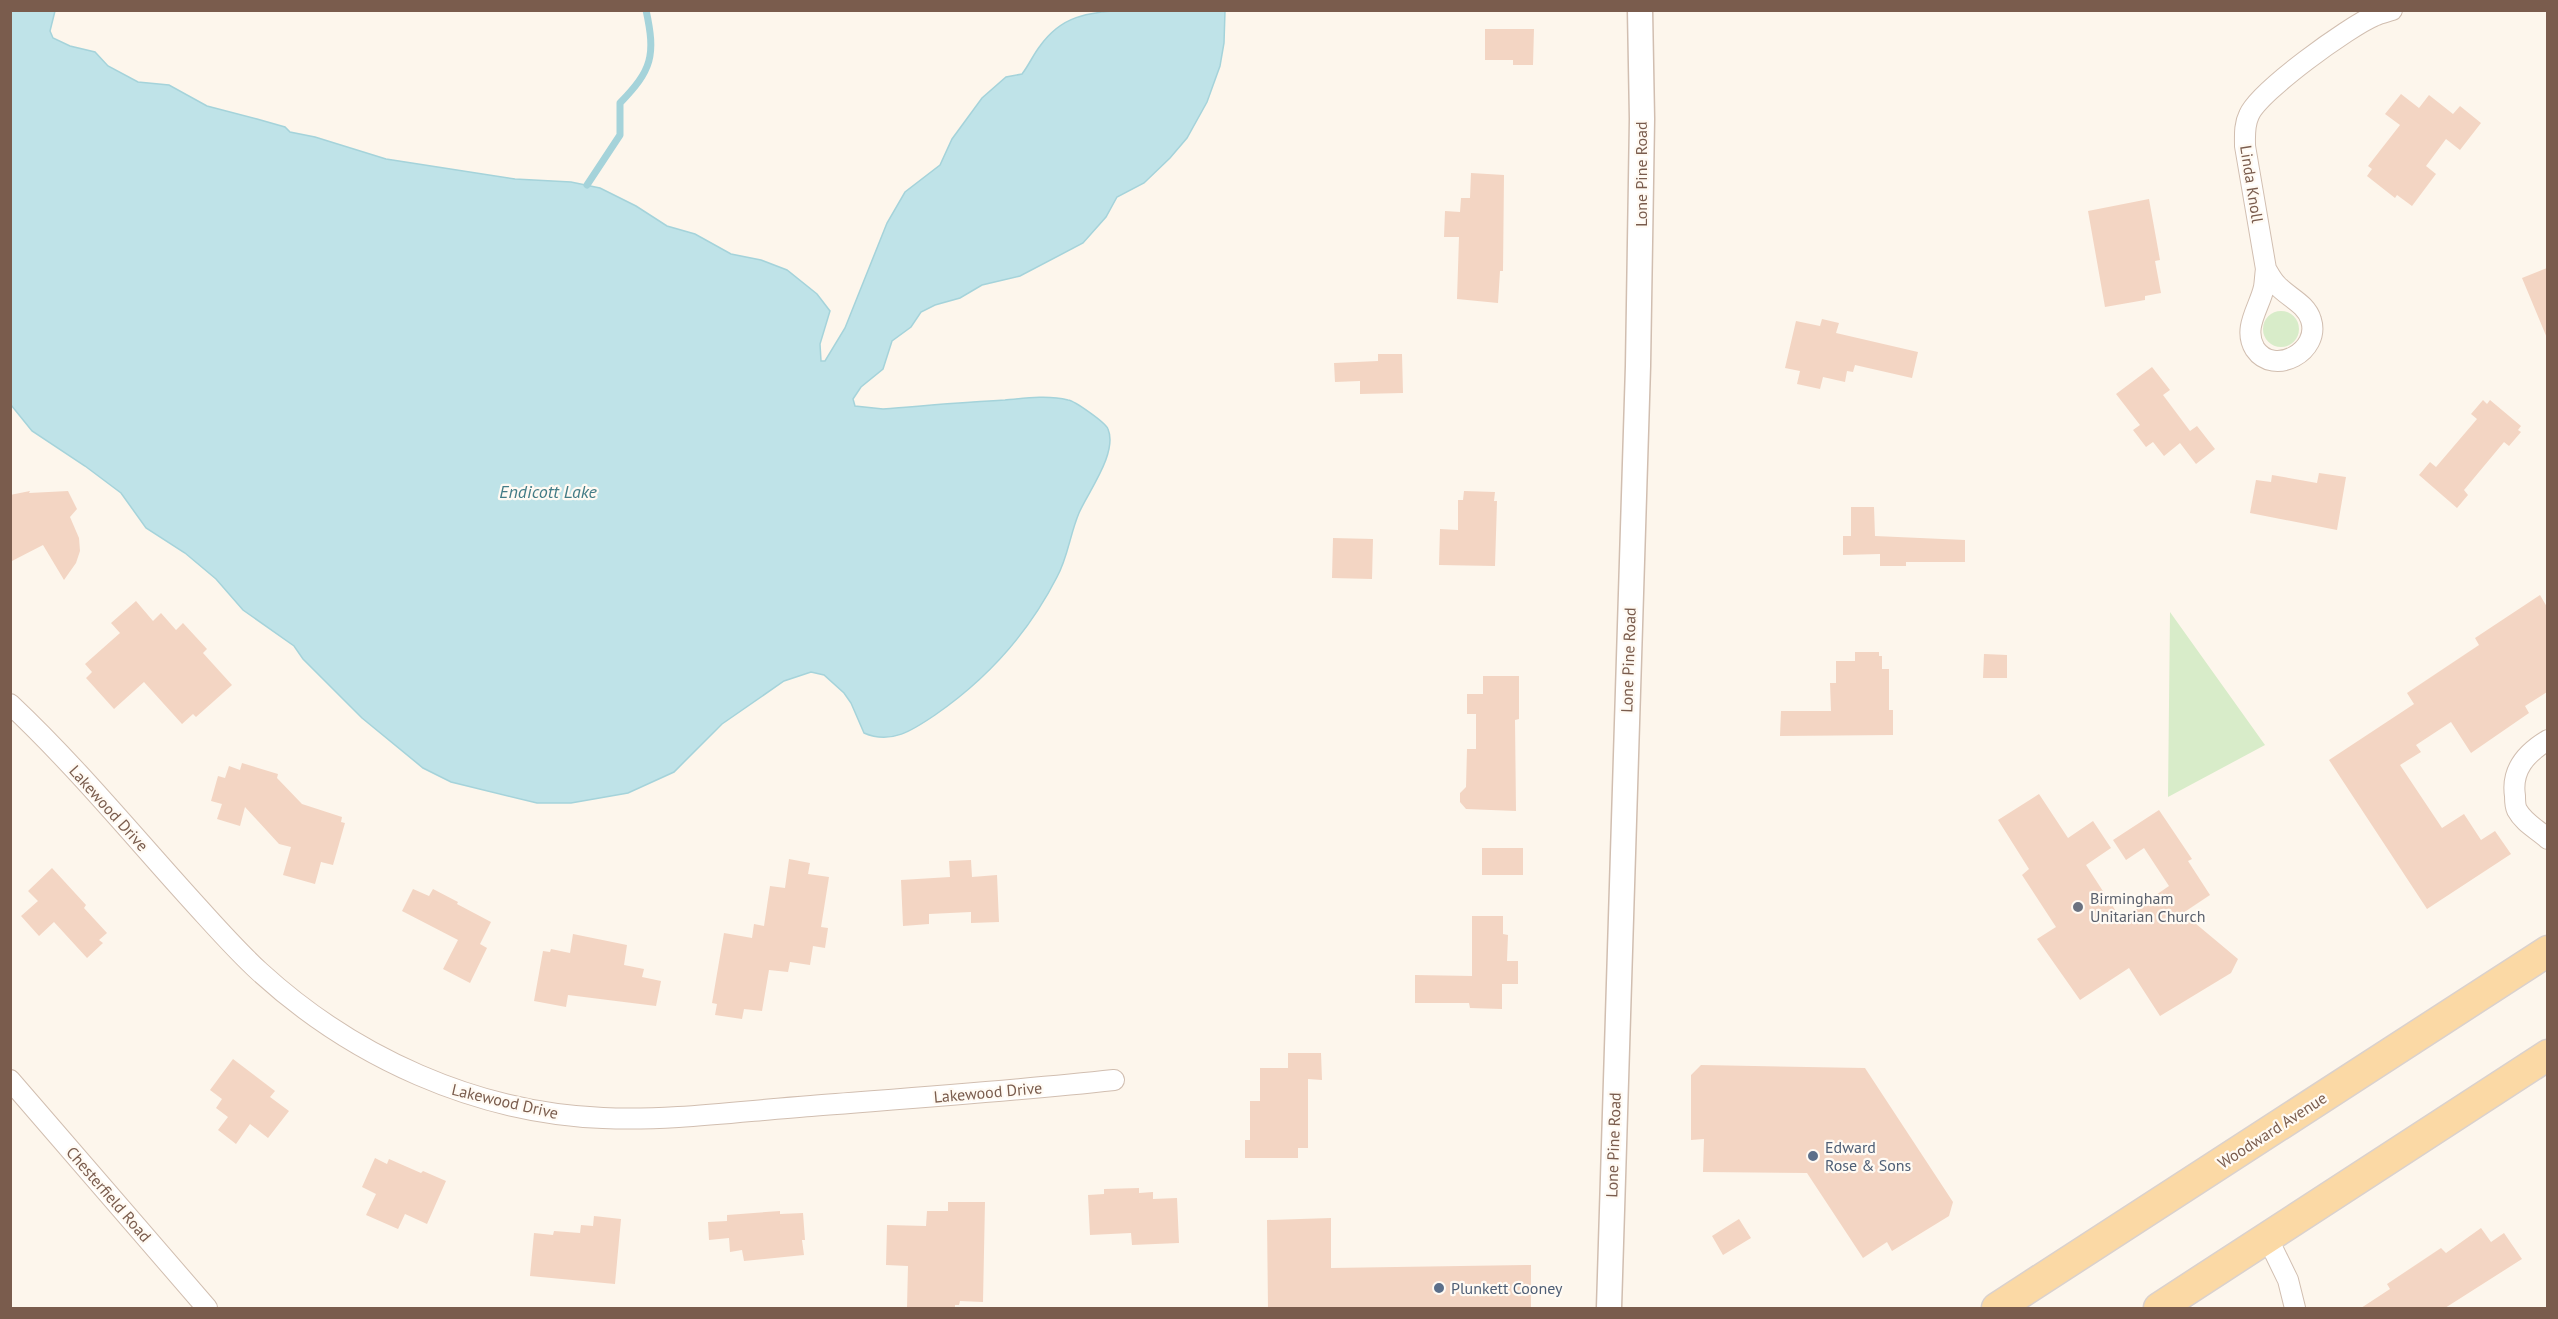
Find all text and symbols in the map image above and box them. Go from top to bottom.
street label: Lone Pine Road [1631,121,1651,227]
street label: Linda Knoll [2236,144,2268,224]
water label: Endicott Lake [499,480,597,503]
street label: Lone Pine Road [1616,607,1640,713]
street label: Lakewood Drive [65,761,153,855]
place label: Birmingham Unitarian Church [2090,888,2205,926]
marker: Birmingham Unitarian Church [2071,900,2085,914]
street label: Lakewood Drive [933,1077,1043,1107]
street label: Lakewood Drive [450,1079,560,1123]
street label: Woodward Avenue [2214,1087,2330,1173]
street label: Lone Pine Road [1601,1092,1625,1198]
place label: Edward Rose & Sons [1825,1137,1912,1175]
street label: Chesterfield Road [62,1142,156,1246]
marker: Edward Rose & Sons [1806,1149,1820,1163]
place label: Plunkett Cooney [1451,1278,1563,1298]
marker: Plunkett Cooney [1432,1281,1446,1295]

